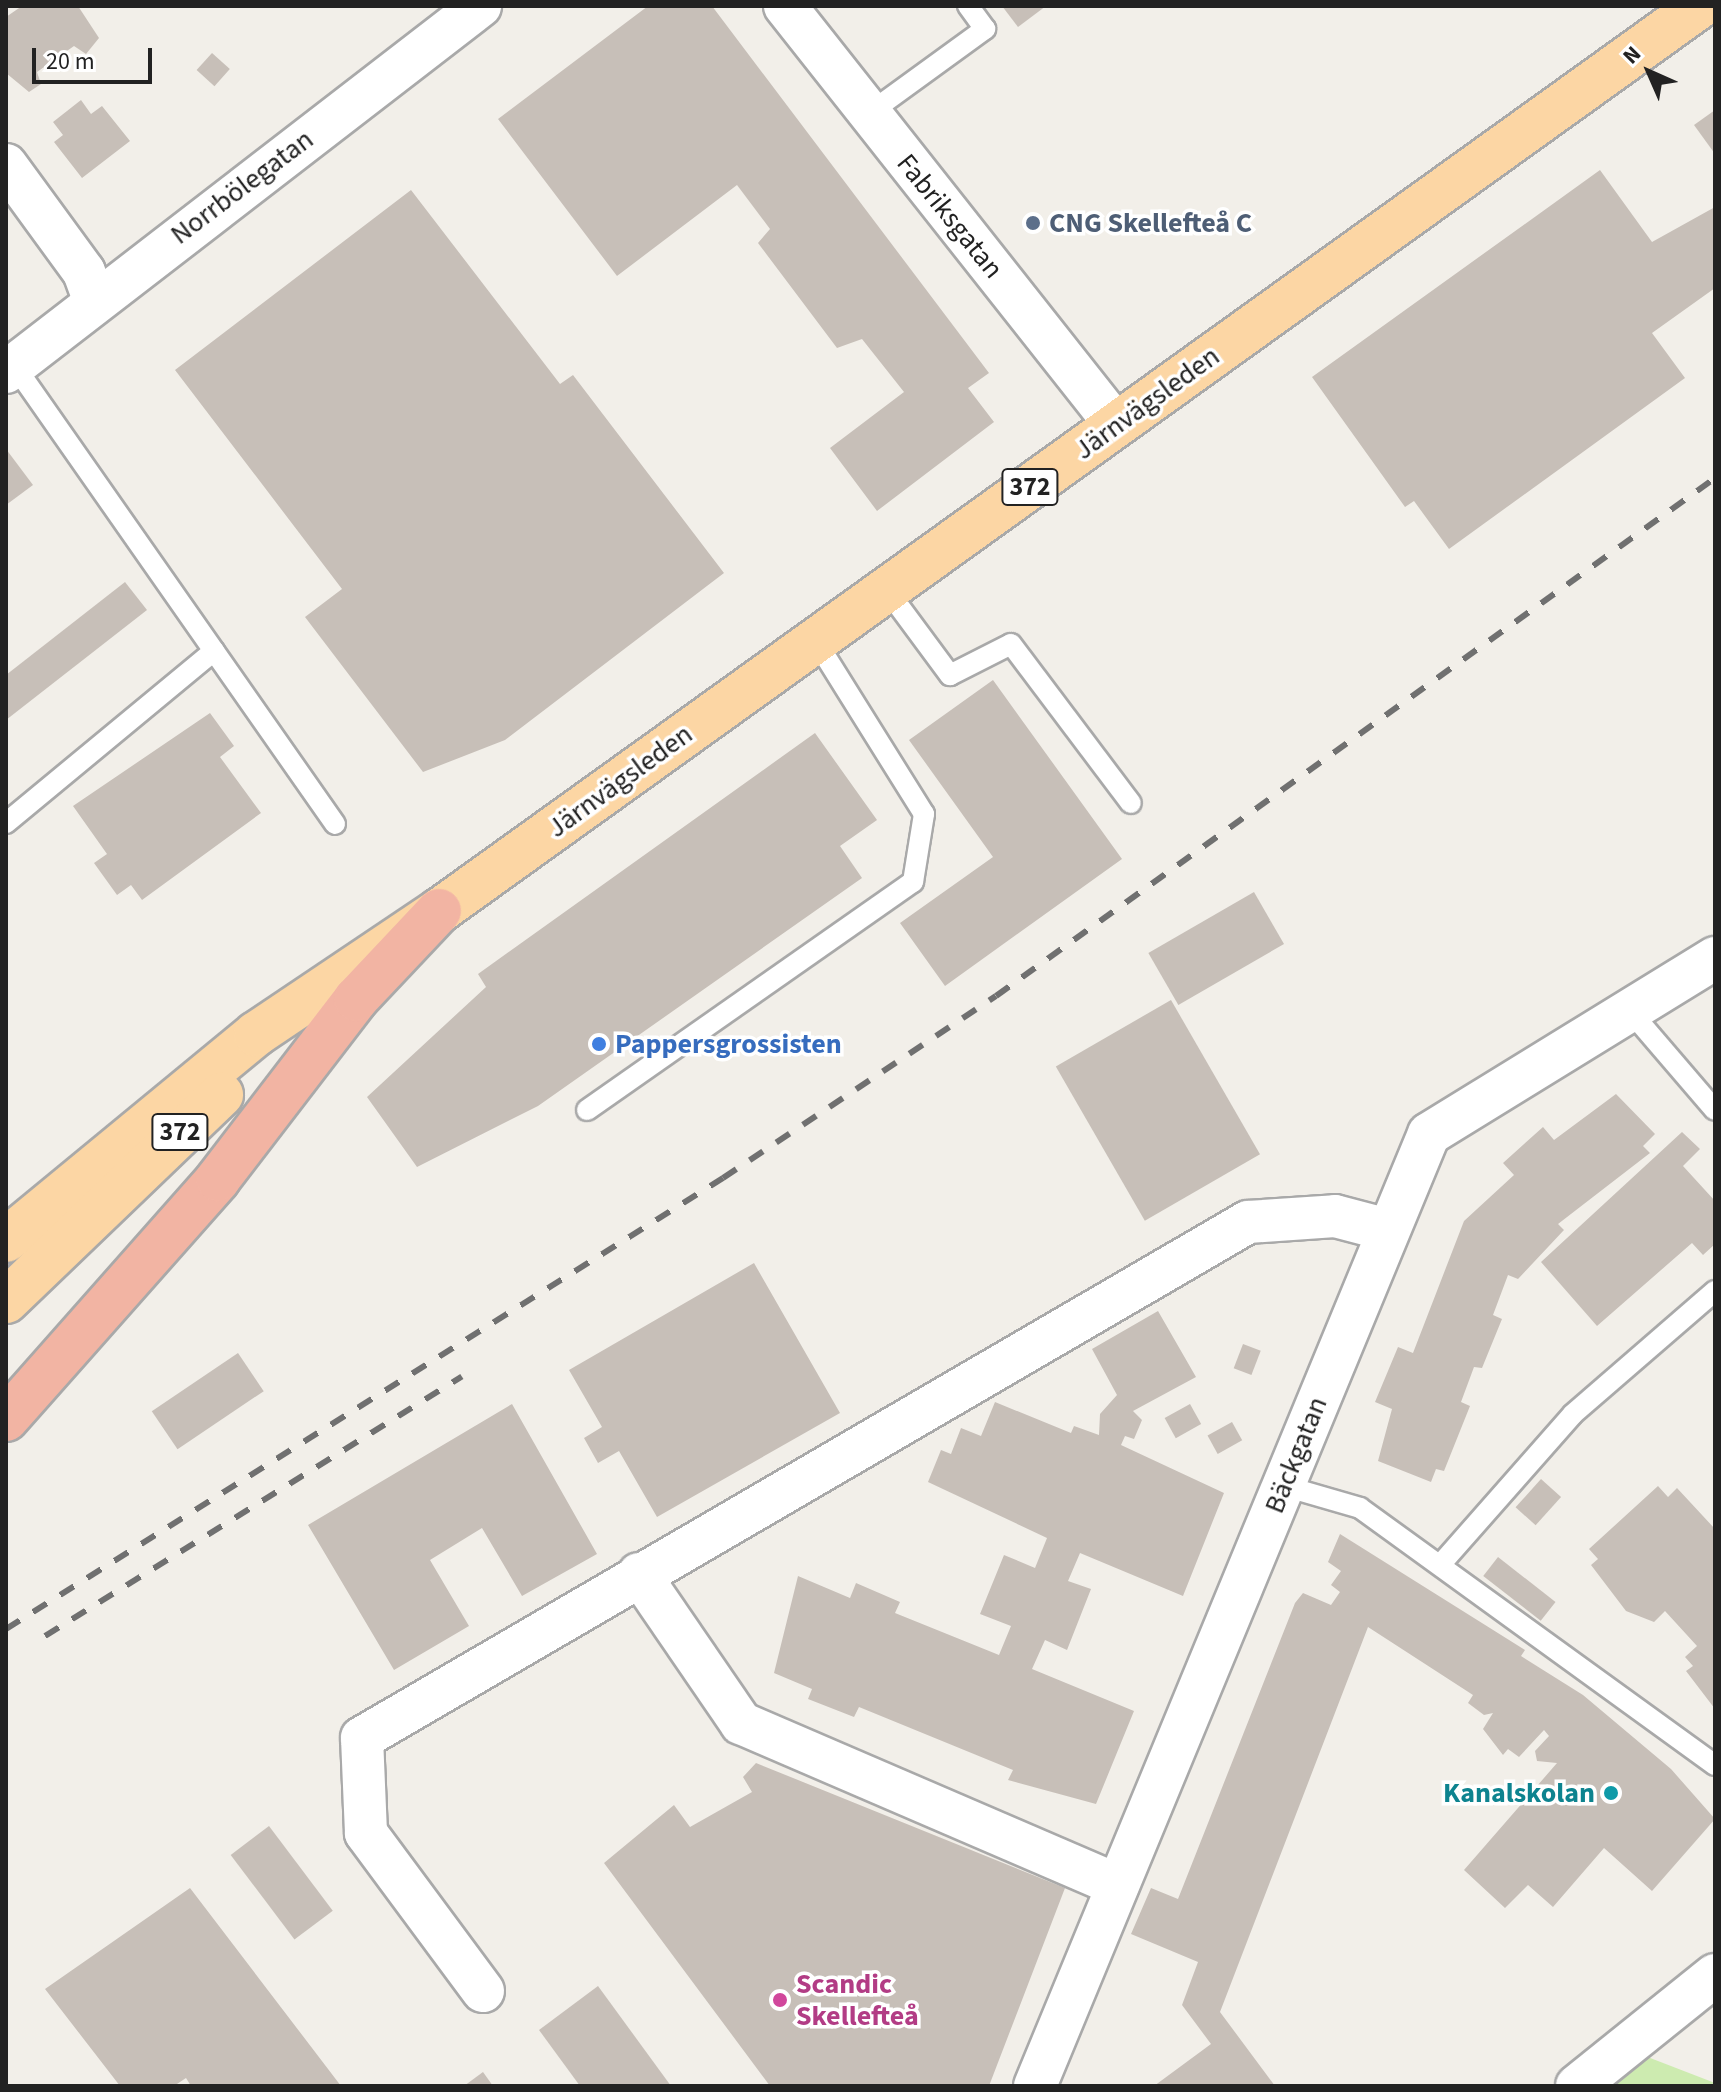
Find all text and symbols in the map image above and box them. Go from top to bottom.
scale bar [36,32,156,82]
north arrow [1609,32,1689,112]
text: N [1616,39,1649,72]
text: 20 m [46,44,95,79]
street label: Norrbölegatan [164,122,320,252]
street label: Fabriksgatan [890,147,1010,285]
place label: CNG Skellefteå C [1049,206,1252,240]
marker: CNG Skellefteå C [1024,214,1042,232]
street label: Järnvägsleden [1068,339,1226,467]
road number: 372 [1000,465,1060,509]
street label: Järnvägsleden [541,717,699,845]
place label: Pappersgrossisten [615,1027,842,1061]
marker: Pappersgrossisten [590,1035,608,1053]
road number: 372 [150,1110,210,1154]
street label: Bäckgatan [1257,1392,1335,1518]
place label: Kanalskolan [1443,1776,1595,1810]
marker: Kanalskolan [1602,1784,1620,1802]
place label: Scandic Skellefteå [796,1967,919,2033]
marker: Scandic Skellefteå [771,1991,789,2009]

